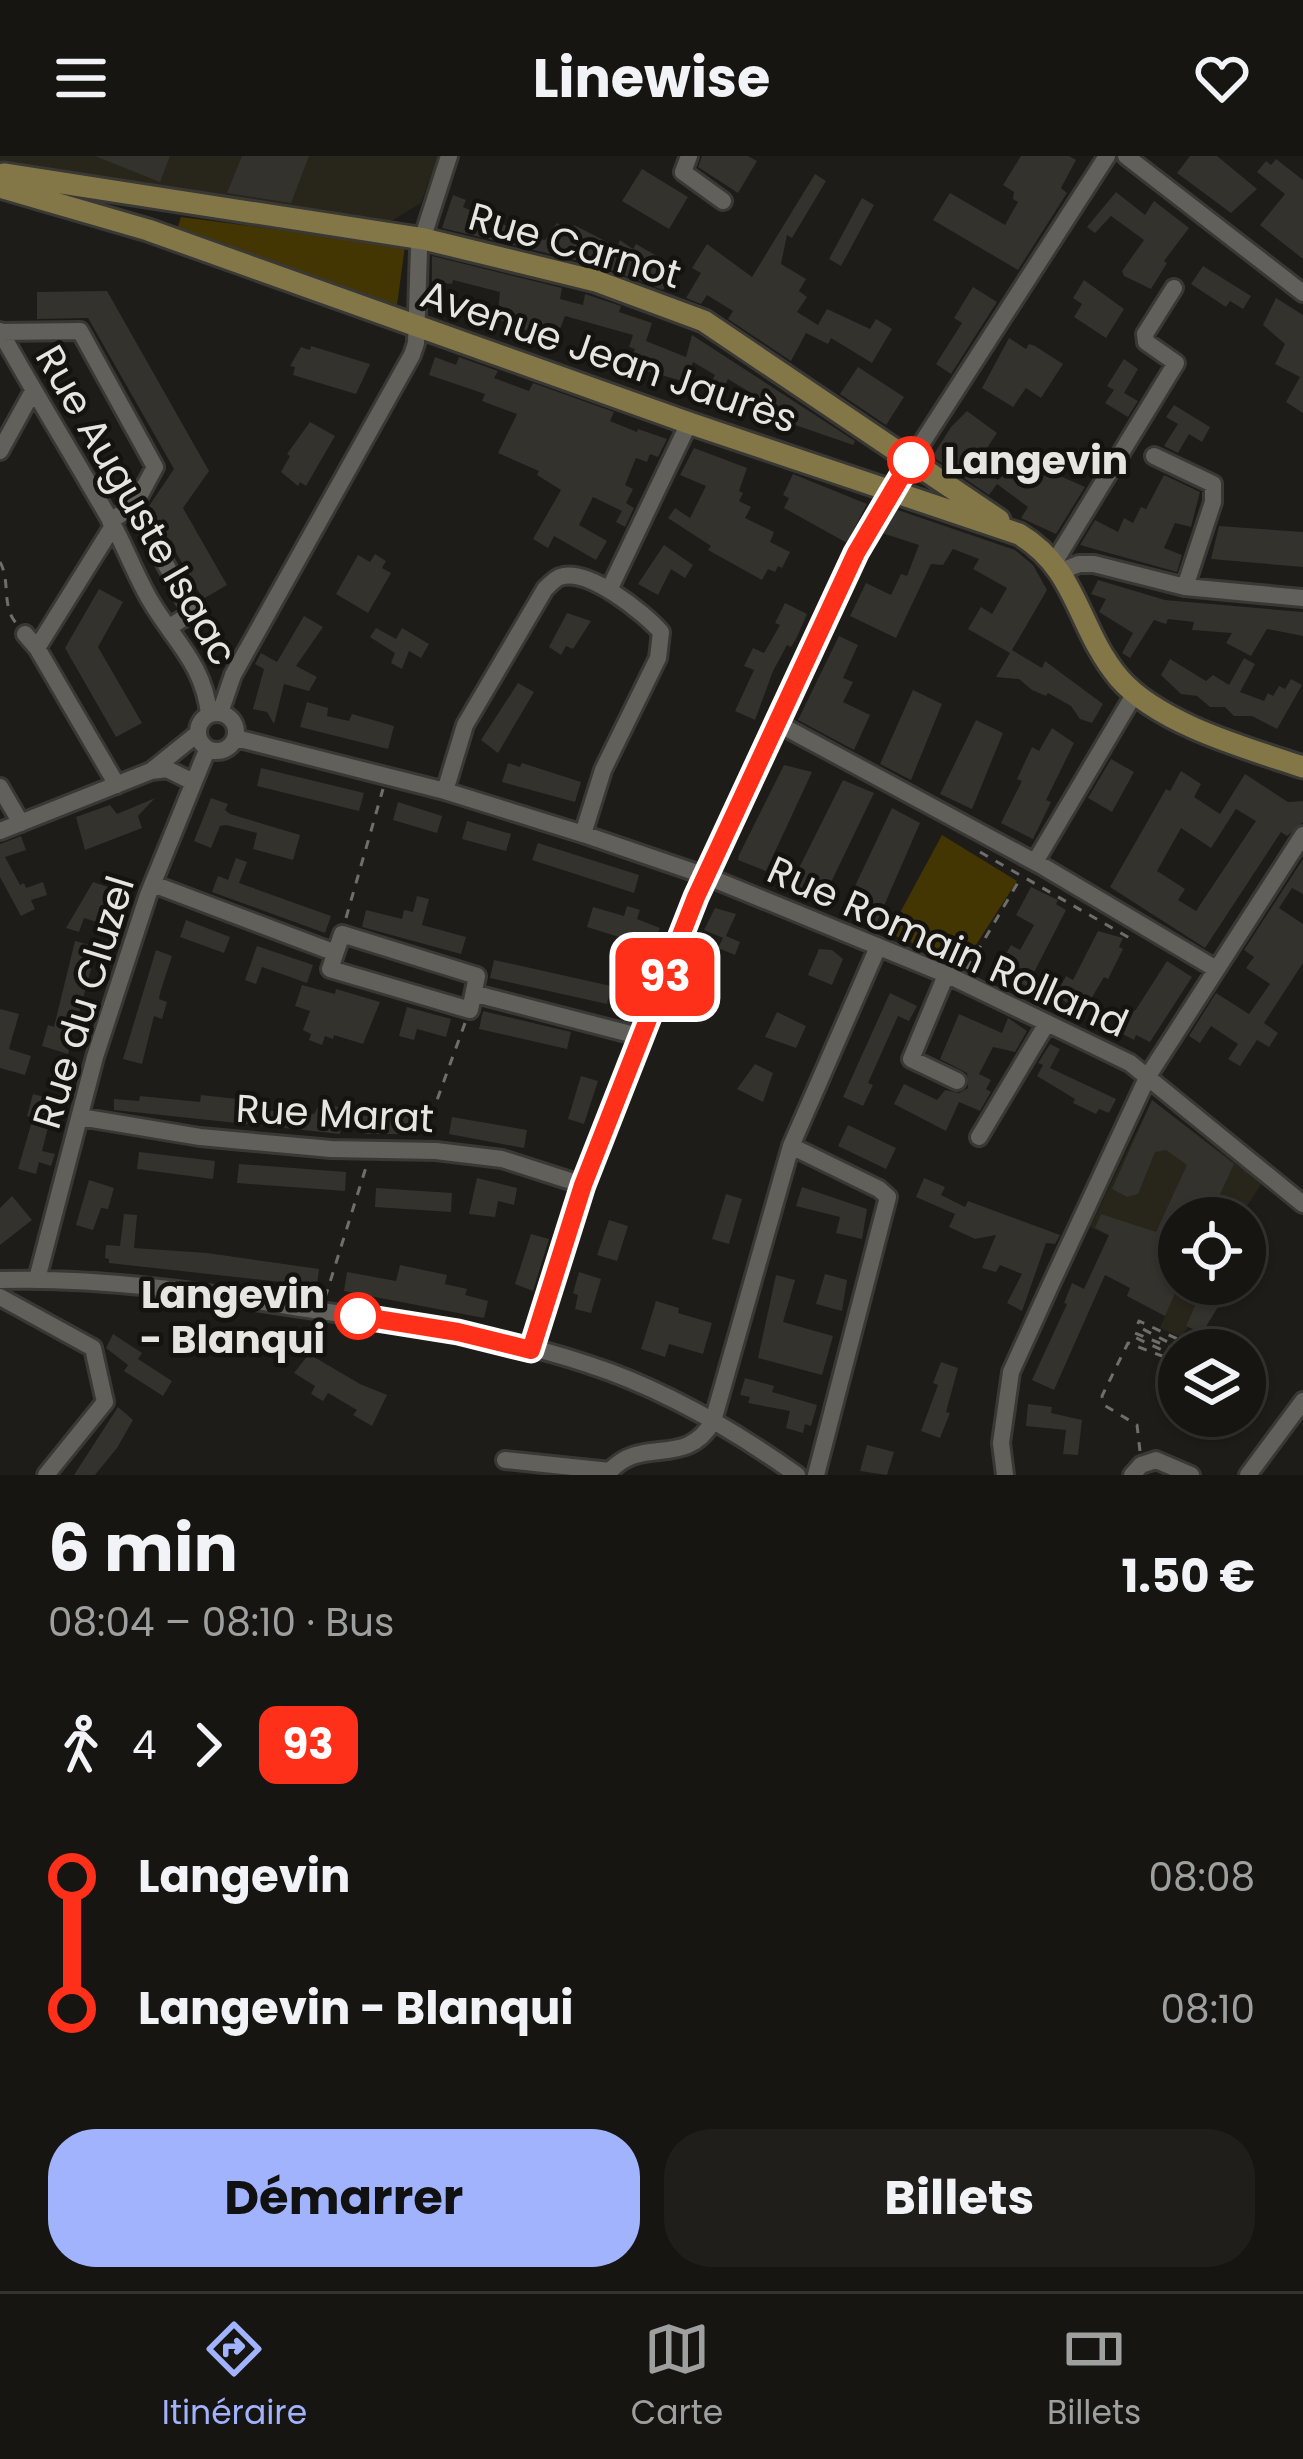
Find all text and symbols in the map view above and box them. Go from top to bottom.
text: Linewise [533,40,770,116]
icon: menu [48,45,114,111]
icon: heart [1189,45,1255,111]
street label: Rue Carnot [462,189,687,302]
street label: Avenue Jean Jaurès [413,266,804,447]
street label: Rue Auguste Isaac [22,335,251,675]
place label: Langevin [944,433,1128,488]
marker: Langevin [889,438,933,482]
street label: Rue Romain Rolland [759,842,1137,1051]
street label: Rue du Cluzel [19,869,148,1135]
line badge: 93 [611,938,719,1016]
text: 93 [639,947,691,1006]
street label: Rue Marat [235,1081,435,1146]
map controls [1158,1197,1266,1437]
button: locate [1158,1197,1266,1305]
place label: Langevin - Blanqui [140,1267,325,1367]
marker: Langevin - Blanqui [336,1294,380,1338]
button: layers [1158,1329,1266,1437]
text: 6 min [48,1502,238,1594]
text: 1.50 € [1121,1545,1255,1608]
text: 08:04 – 08:10 · Bus [48,1595,394,1650]
icon: walk [48,1712,114,1778]
icon: forward [175,1712,241,1778]
text: 93 [283,1715,334,1774]
text: 4 [132,1718,157,1773]
text: Langevin [138,1845,350,1908]
text: 08:08 [1148,1850,1255,1905]
text: Langevin - Blanqui [138,1977,574,2040]
text: 08:10 [1161,1982,1255,2037]
button: Démarrer [48,2129,640,2267]
button: Billets [664,2129,1255,2267]
tab: Itinéraire [162,2316,307,2438]
tab: Carte [631,2316,723,2438]
tab: Billets [1047,2316,1141,2438]

